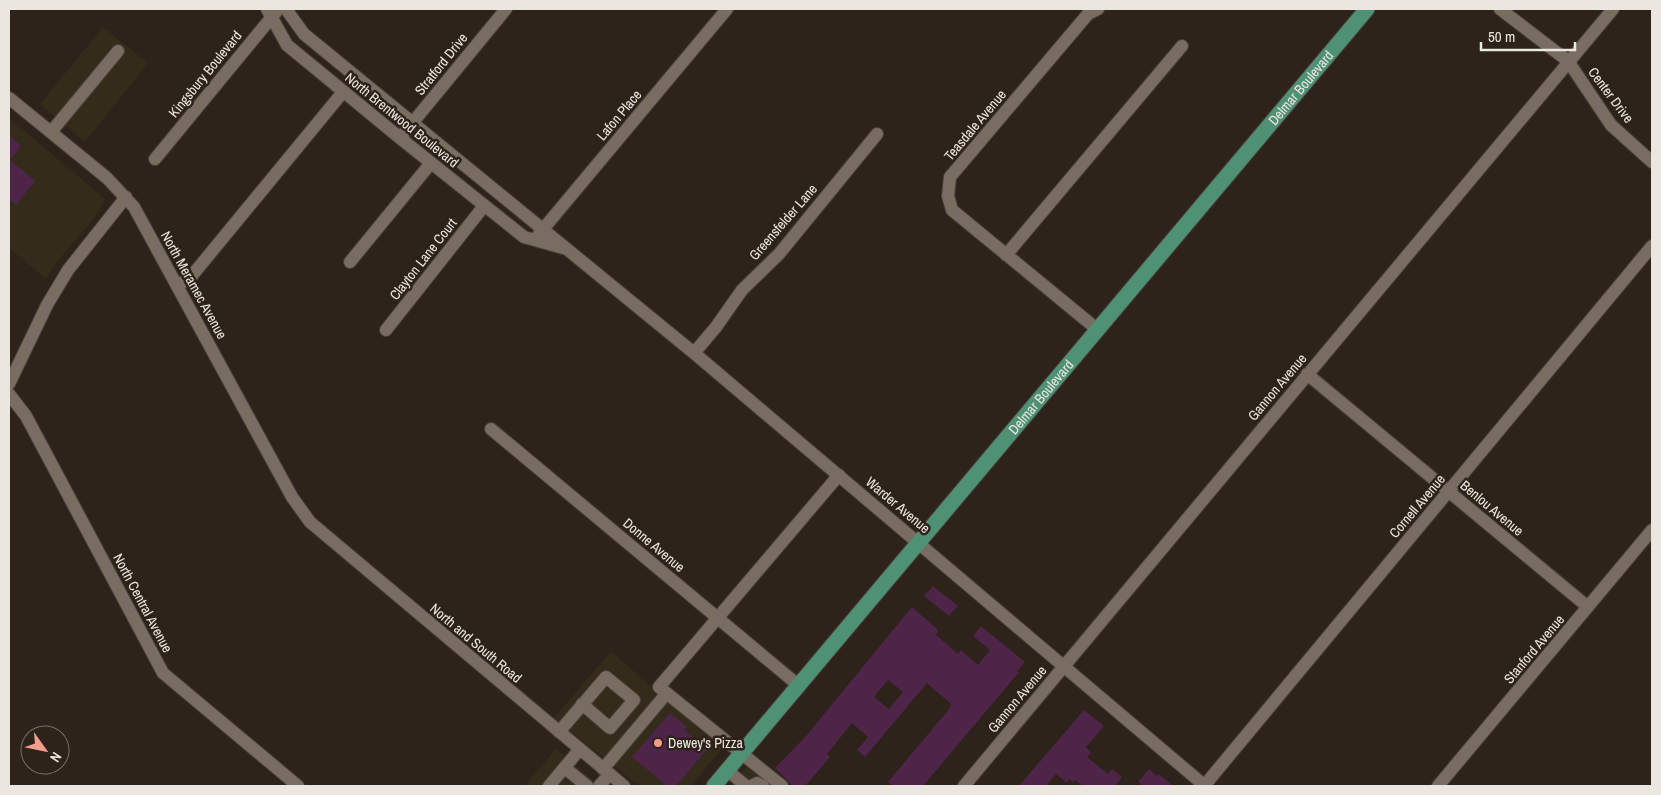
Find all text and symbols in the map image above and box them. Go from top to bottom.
scale bar [1481,20,1575,52]
text: 50 m [1488,26,1515,47]
street label: Kingsbury Boulevard [164,27,246,121]
street label: Stratford Drive [411,29,471,99]
street label: Delmar Boulevard [1264,47,1337,129]
street label: Center Drive [1584,64,1638,126]
street label: North Brentwood Boulevard [342,69,462,171]
street label: Lafon Place [593,86,645,144]
street label: Teasdale Avenue [940,86,1010,164]
street label: Greensfelder Lane [745,180,821,264]
street label: Clayton Lane Court [385,214,461,304]
street label: North Meramec Avenue [157,228,231,342]
street label: Gannon Avenue [1244,350,1310,424]
street label: Delmar Boulevard [1004,356,1077,438]
street label: Cornell Avenue [1385,470,1449,542]
street label: Warder Avenue [862,473,934,537]
street label: Benlou Avenue [1457,476,1527,540]
street label: Donne Avenue [619,514,689,576]
street label: North Central Avenue [109,550,177,656]
street label: North and South Road [426,599,526,687]
street label: Stanford Avenue [1500,611,1568,687]
street label: Gannon Avenue [984,662,1050,736]
north arrow [20,725,70,775]
place label: Dewey's Pizza [668,734,744,752]
marker: Dewey's Pizza [652,737,664,749]
text: N [46,749,66,765]

